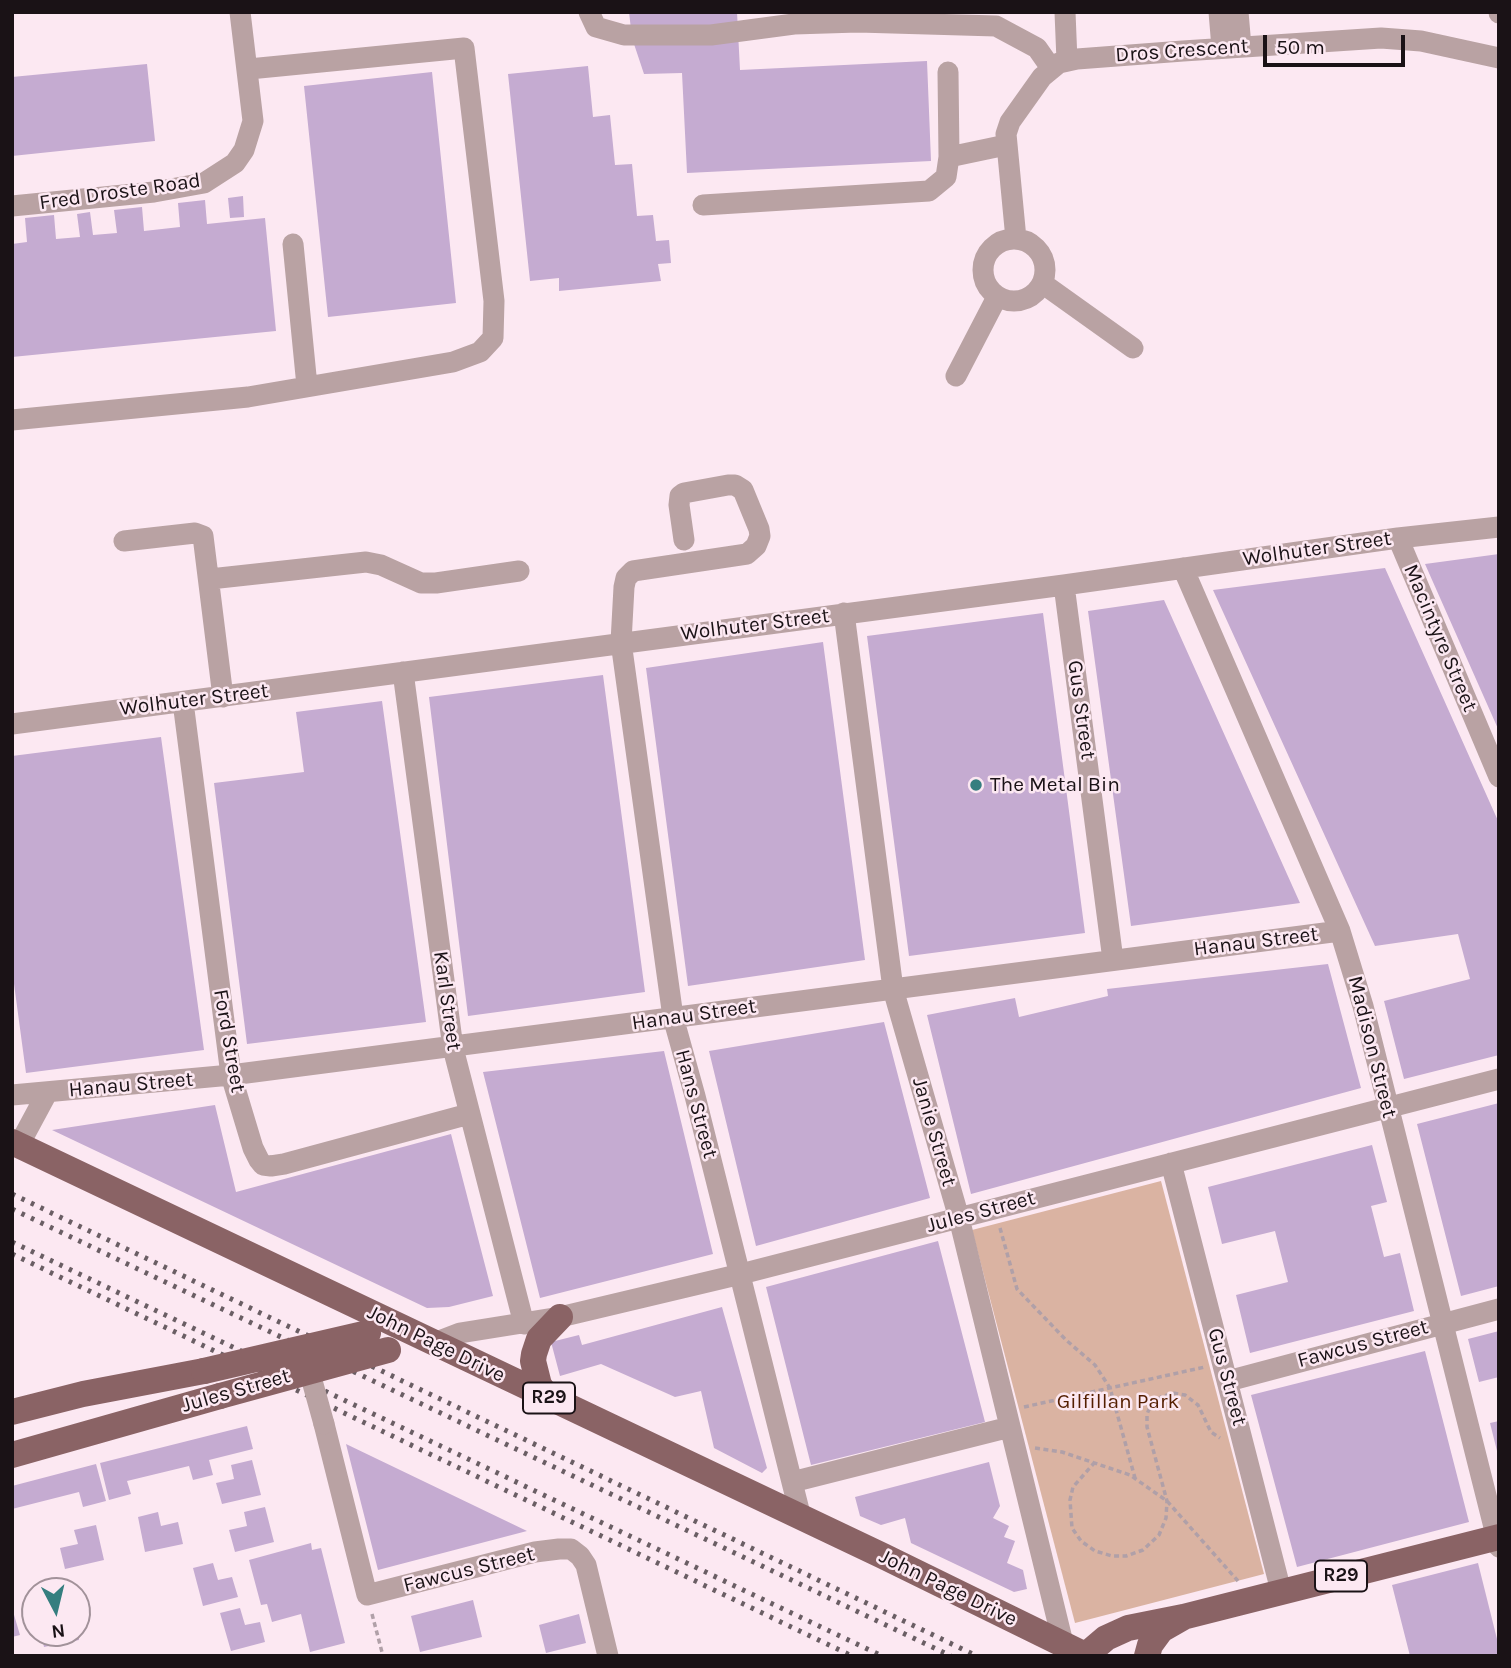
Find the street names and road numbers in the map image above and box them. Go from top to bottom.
street label: Dros Crescent [1115,34,1249,68]
street label: Fred Droste Road [38,168,202,216]
street label: Wolhuter Street [1241,526,1393,572]
street label: Macintyre Street [1398,560,1482,716]
street label: Wolhuter Street [679,603,831,647]
street label: Gus Street [1062,659,1100,761]
street label: Wolhuter Street [118,678,270,722]
street label: Hanau Street [1192,922,1320,962]
street label: Karl Street [428,950,466,1052]
street label: Madison Street [1342,973,1402,1121]
street label: Ford Street [208,987,250,1095]
street label: Hanau Street [630,994,758,1036]
street label: Hans Street [669,1047,723,1161]
street label: Hanau Street [68,1067,194,1103]
street label: Janie Street [906,1075,962,1189]
street label: Jules Street [924,1185,1038,1239]
street label: John Page Drive [363,1300,509,1388]
street label: Fawcus Street [1295,1314,1431,1374]
street label: Gus Street [1202,1325,1252,1429]
street label: Jules Street [179,1364,293,1418]
road number: R29 [523,1382,575,1414]
street label: Fawcus Street [401,1542,537,1598]
street label: John Page Drive [875,1544,1021,1632]
road number: R29 [1315,1560,1367,1592]

